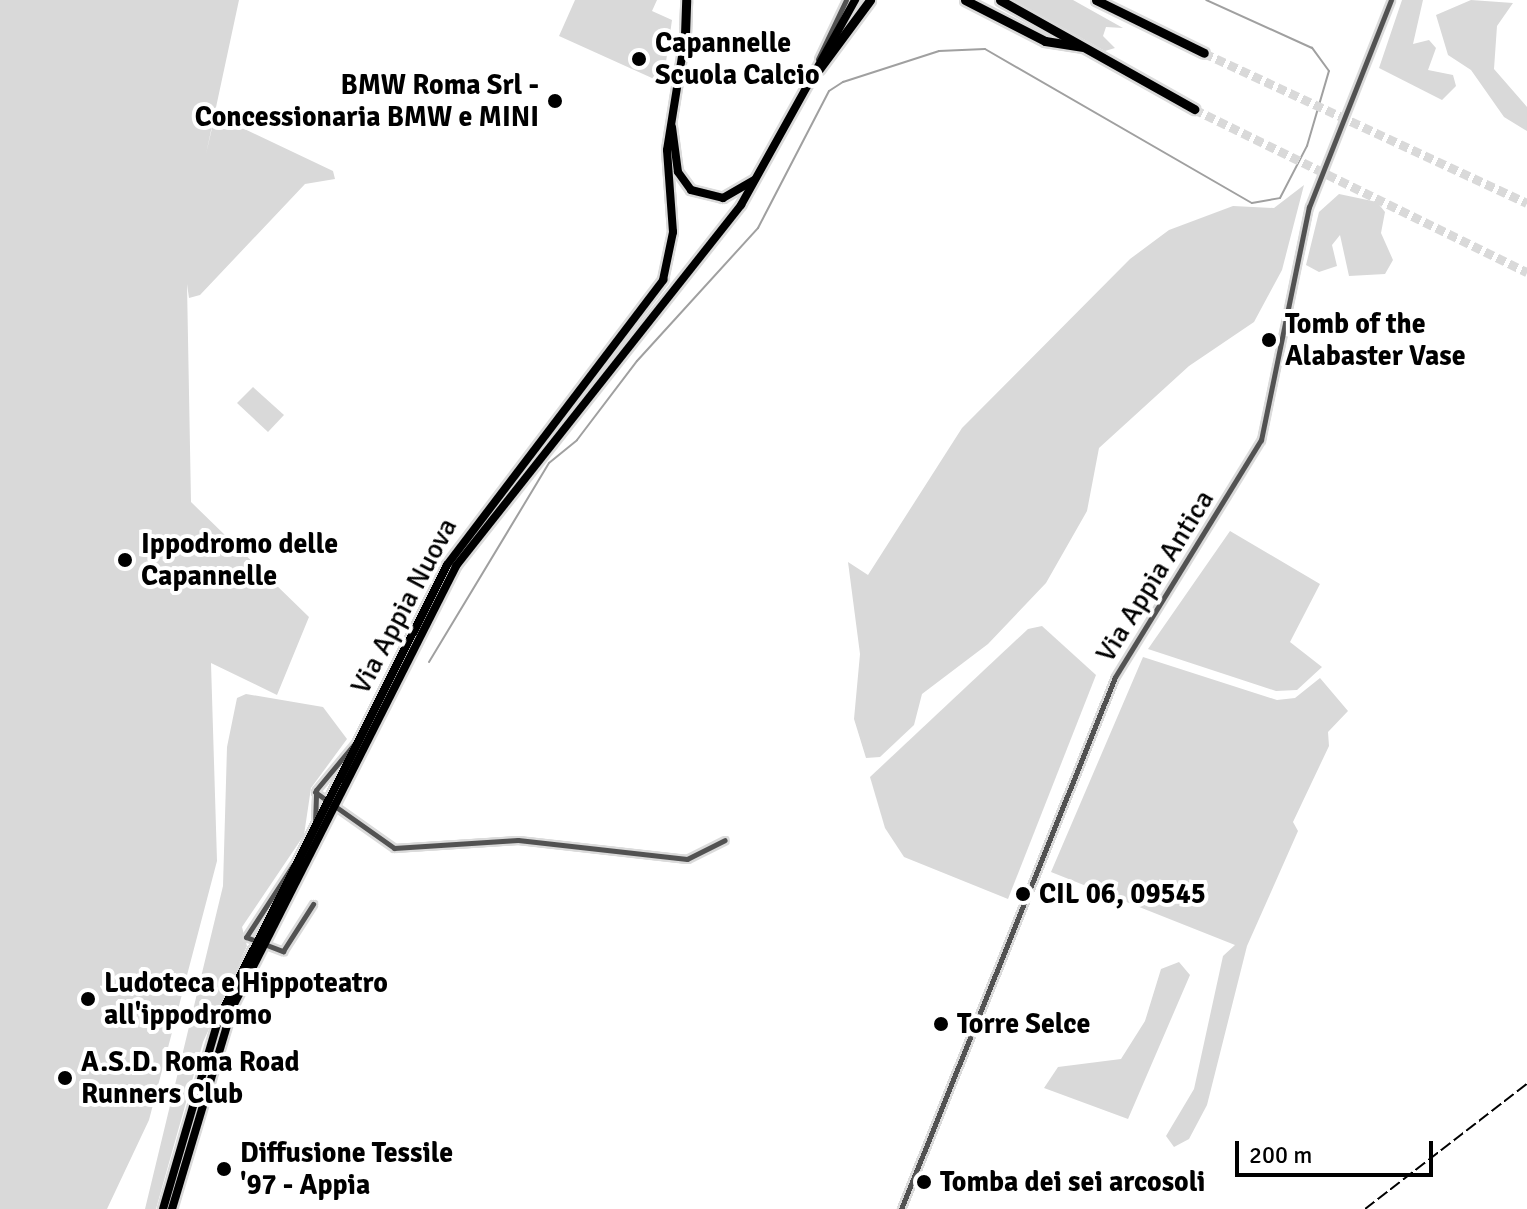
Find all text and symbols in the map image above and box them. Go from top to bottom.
place label: Capannelle Scuola Calcio [655,26,820,92]
marker: Capannelle Scuola Calcio [630,50,648,68]
place label: BMW Roma Srl - Concessionaria BMW e MINI [195,68,539,134]
marker: BMW Roma Srl - Concessionaria BMW e MINI [546,92,564,110]
place label: Tomb of the Alabaster Vase [1285,307,1466,373]
marker: Tomb of the Alabaster Vase [1260,331,1278,349]
street label: Via Appia Antica [1089,484,1221,668]
street label: Via Appia Nuova [344,512,464,700]
place label: Ippodromo delle Capannelle [141,527,338,593]
marker: Ippodromo delle Capannelle [116,551,134,569]
place label: CIL 06, 09545 [1039,877,1206,911]
marker: CIL 06, 09545 [1014,885,1032,903]
place label: Ludoteca e Hippoteatro all'ippodromo [104,966,388,1032]
marker: Ludoteca e Hippoteatro all'ippodromo [79,990,97,1008]
place label: Torre Selce [957,1007,1090,1041]
marker: Torre Selce [932,1015,950,1033]
place label: A.S.D. Roma Road Runners Club [81,1045,299,1111]
marker: A.S.D. Roma Road Runners Club [56,1069,74,1087]
scale bar [1239,1125,1437,1175]
place label: Diffusione Tessile '97 - Appia [240,1136,453,1202]
text: 200 m [1249,1140,1312,1170]
marker: Diffusione Tessile '97 - Appia [215,1160,233,1178]
place label: Tomba dei sei arcosoli [940,1165,1205,1199]
marker: Tomba dei sei arcosoli [915,1173,933,1191]

